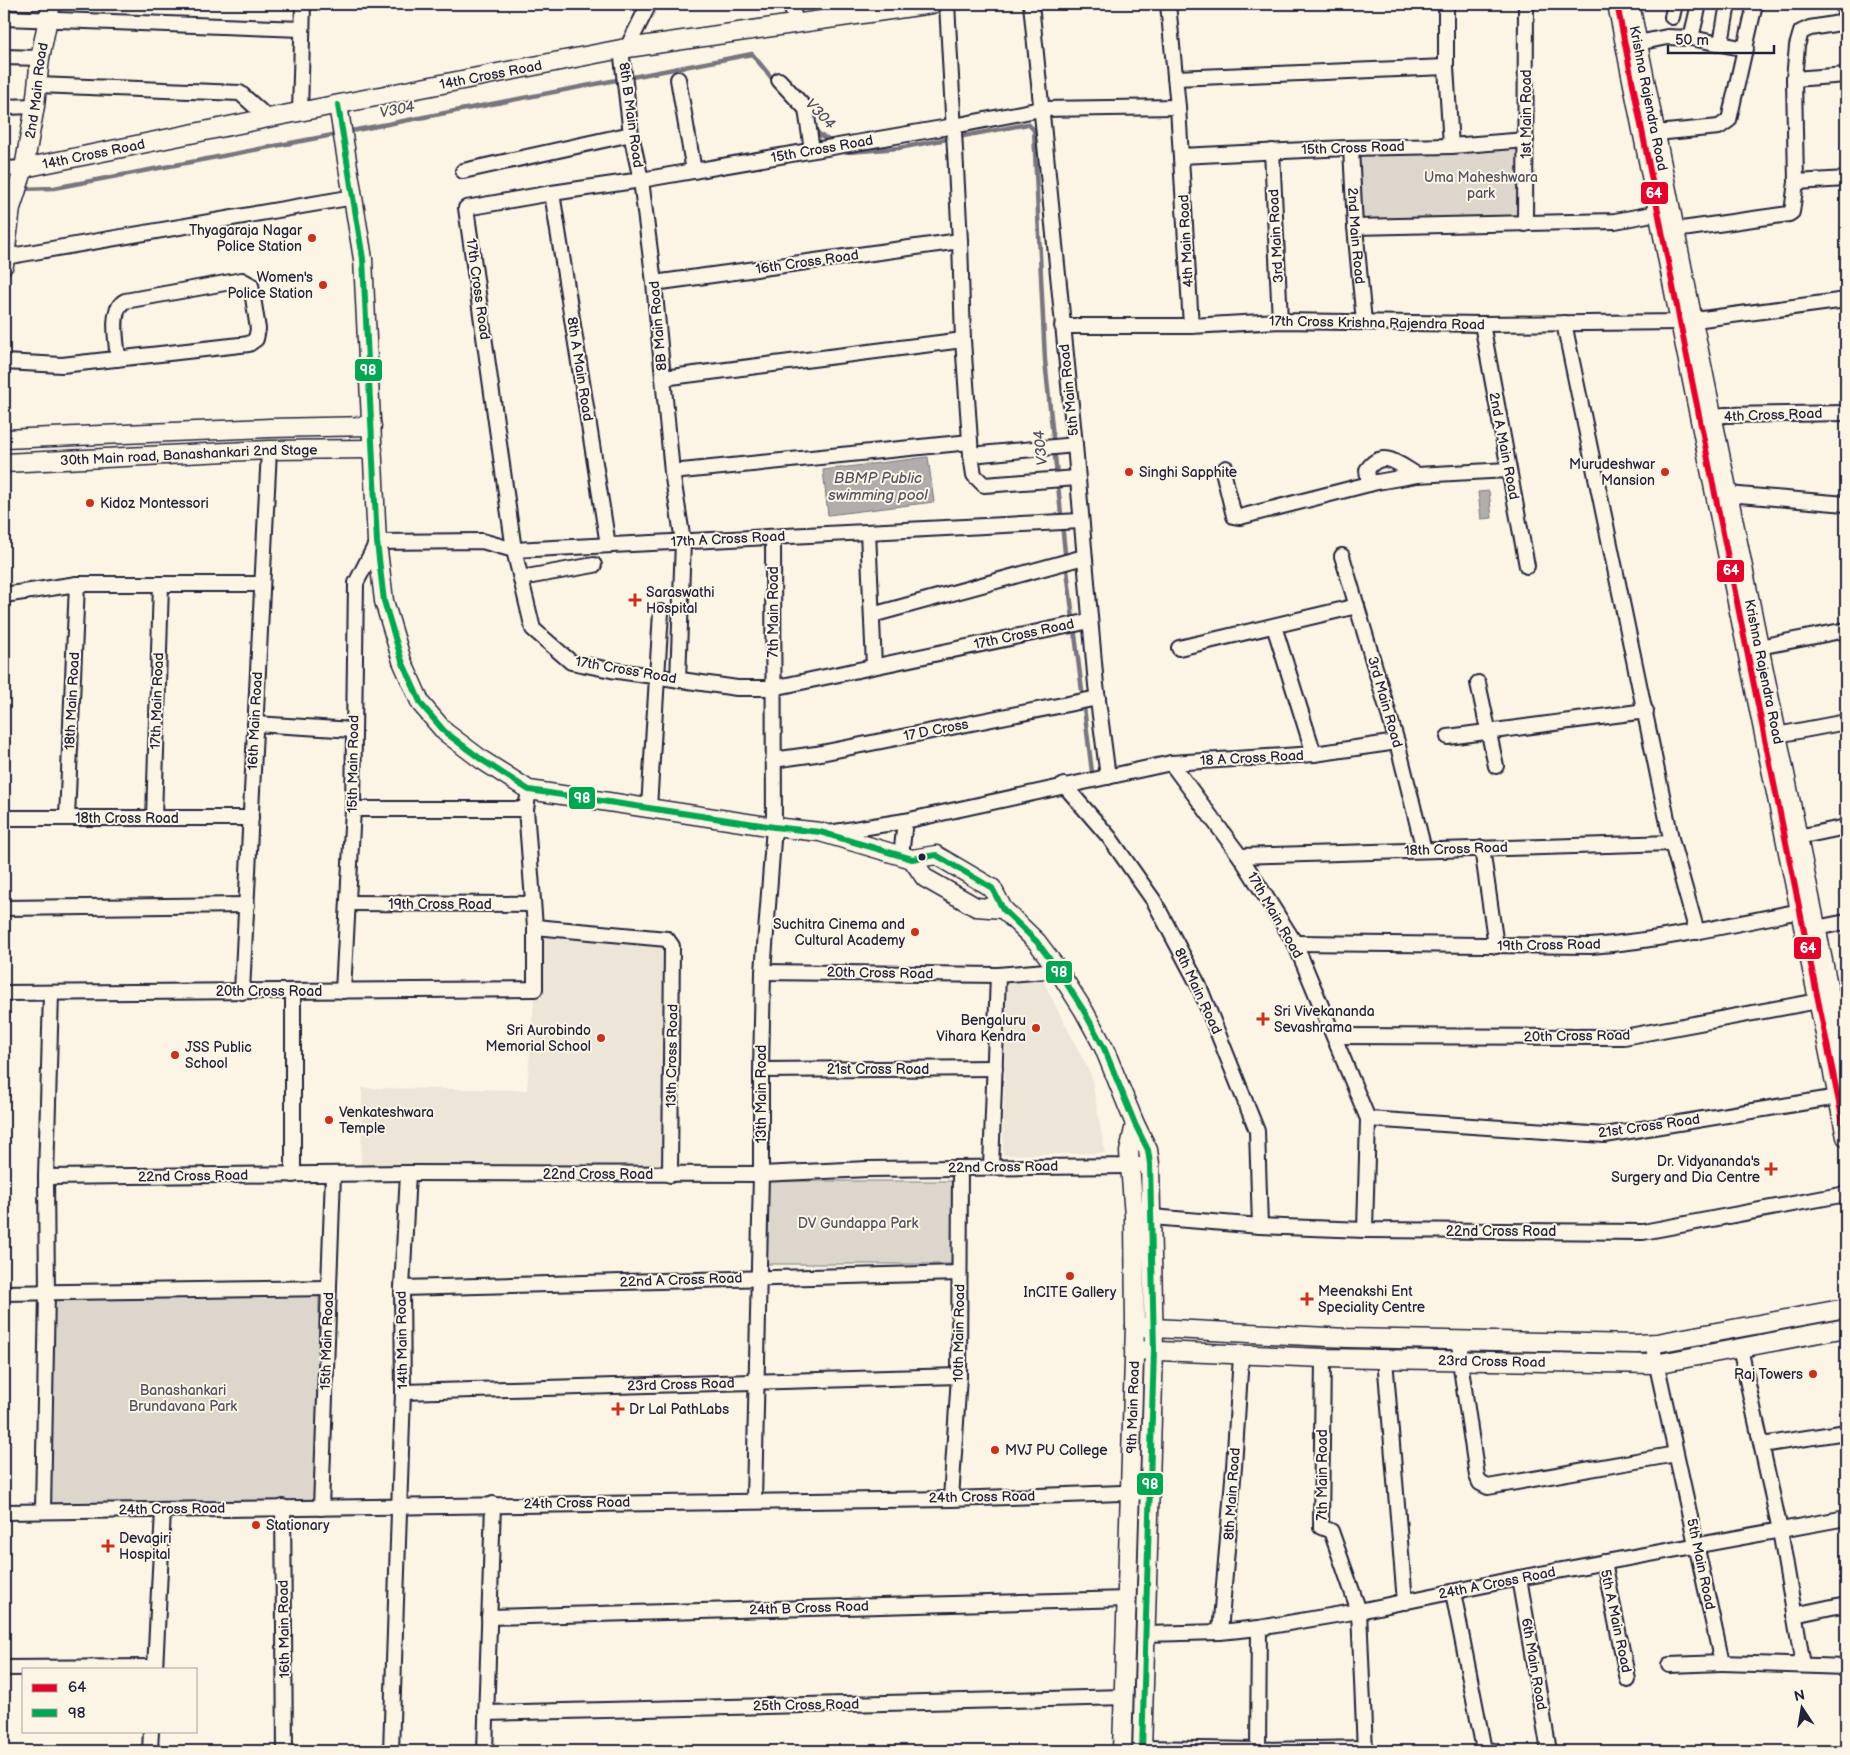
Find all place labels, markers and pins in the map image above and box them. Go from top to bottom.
place label: Thyagaraja Nagar Police Station [189,222,303,255]
marker: Thyagaraja Nagar Police Station [306,232,318,244]
place label: Women's Police Station [227,269,313,302]
marker: Women's Police Station [317,279,329,291]
place label: Murudeshwar Mansion [1569,456,1656,489]
place label: Singhi Sapphite [1139,464,1237,481]
marker: Singhi Sapphite [1123,466,1135,478]
marker: Murudeshwar Mansion [1659,466,1671,478]
place label: Kidoz Montessori [100,495,209,512]
marker: Kidoz Montessori [84,497,96,509]
place label: Saraswathi Hospital [646,584,715,617]
marker: Saraswathi Hospital [628,593,642,607]
unlabelled marker [917,852,927,862]
place label: Suchitra Cinema and Cultural Academy [773,916,906,949]
marker: Suchitra Cinema and Cultural Academy [909,926,921,938]
place label: Sri Vivekananda Sevashrama [1274,1003,1375,1036]
place label: Bengaluru Vihara Kendra [936,1012,1026,1045]
marker: Sri Vivekananda Sevashrama [1256,1012,1270,1026]
place label: Sri Aurobindo Memorial School [486,1022,591,1055]
marker: Bengaluru Vihara Kendra [1030,1022,1042,1034]
marker: Sri Aurobindo Memorial School [595,1032,607,1044]
place label: JSS Public School [185,1039,252,1072]
marker: JSS Public School [169,1049,181,1061]
place label: Venkateshwara Temple [339,1104,434,1137]
marker: Venkateshwara Temple [323,1114,335,1126]
place label: Dr. Vidyananda's Surgery and Dia Centre [1611,1153,1760,1186]
marker: Dr. Vidyananda's Surgery and Dia Centre [1764,1162,1778,1176]
marker: InCITE Gallery [1064,1270,1076,1282]
place label: Meenakshi Ent Speciality Centre [1318,1283,1425,1316]
place label: InCITE Gallery [1024,1284,1117,1301]
marker: Meenakshi Ent Speciality Centre [1300,1292,1314,1306]
place label: Raj Towers [1734,1366,1803,1383]
marker: Raj Towers [1807,1368,1819,1380]
place label: Dr Lal PathLabs [629,1401,729,1418]
marker: Dr Lal PathLabs [611,1402,625,1416]
place label: MVJ PU College [1005,1442,1108,1459]
marker: MVJ PU College [989,1444,1001,1456]
place label: Stationary [266,1517,330,1534]
marker: Stationary [250,1519,262,1531]
place label: Devagiri Hospital [119,1530,171,1563]
marker: Devagiri Hospital [101,1539,115,1553]

